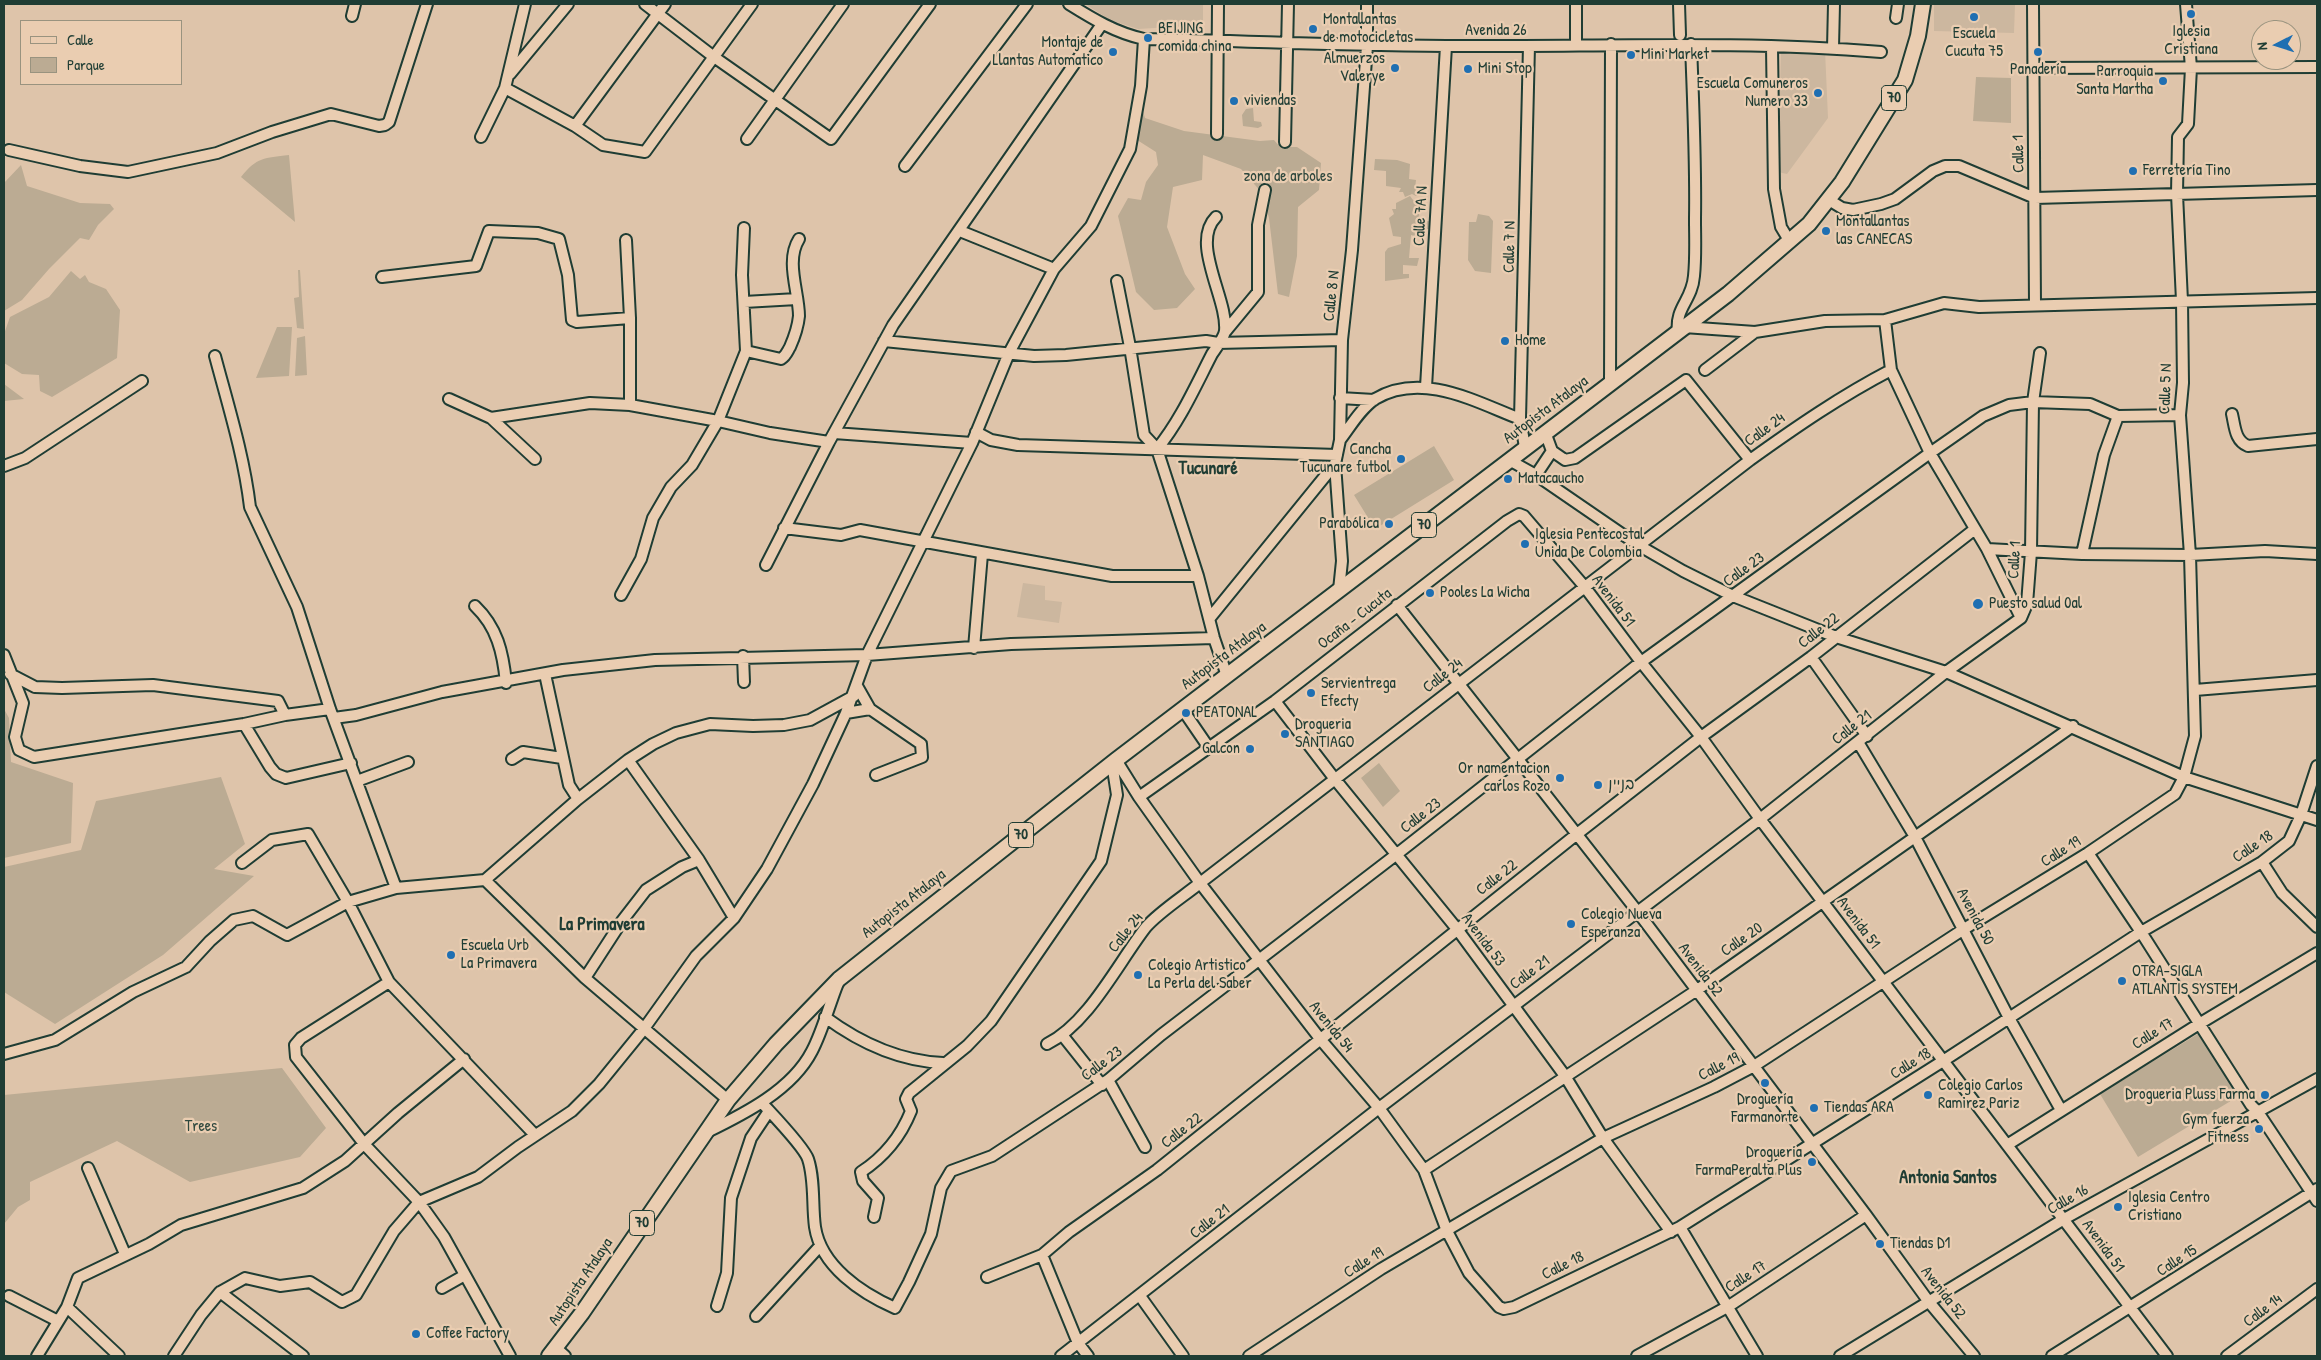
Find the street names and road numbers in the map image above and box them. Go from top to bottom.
street label: Avenida 26 [1465,21,1527,41]
road number: 70 [1882,86,1906,110]
street label: Calle 1 [2009,135,2029,173]
street label: Calle 7A N [1410,186,1432,246]
street label: Calle 7 N [1500,221,1520,273]
street label: Calle 8 N [1320,270,1344,322]
street label: Calle 5 N [2156,363,2176,415]
street label: Autopista Atalaya [1500,372,1592,448]
street label: Calle 24 [1741,409,1789,451]
road number: 70 [1412,512,1436,538]
street label: Calle 1 [2004,541,2026,579]
street label: Calle 23 [1719,549,1769,591]
street label: Avenida 51 [1587,571,1639,631]
street label: Ocaña - Cucuta [1314,584,1396,654]
street label: Calle 22 [1795,609,1843,653]
street label: Autopista Atalaya [1178,618,1270,694]
street label: Calle 24 [1419,654,1467,698]
street label: Calle 21 [1828,706,1876,750]
street label: Calle 23 [1397,794,1445,838]
road number: 70 [1008,822,1034,848]
street label: Calle 18 [2229,827,2277,867]
street label: Calle 19 [2037,832,2085,872]
street label: Calle 22 [1473,856,1521,900]
street label: Autopista Atalaya [858,865,950,943]
street label: Avenida 50 [1952,885,1998,949]
street label: Avenida 51 [1832,893,1884,953]
street label: Calle 24 [1104,909,1148,957]
street label: Avenida 53 [1457,910,1509,970]
street label: Calle 20 [1717,919,1767,961]
street label: Avenida 52 [1674,940,1726,1000]
street label: Calle 21 [1506,952,1554,994]
street label: Avenida 54 [1305,998,1357,1056]
street label: Calle 17 [2129,1014,2177,1054]
street label: Calle 23 [1078,1042,1126,1086]
street label: Calle 18 [1887,1044,1935,1084]
street label: Calle 19 [1695,1049,1743,1085]
street label: Calle 22 [1158,1109,1206,1153]
street label: Calle 16 [2044,1181,2092,1219]
street label: Calle 21 [1186,1200,1234,1244]
road number: 70 [630,1210,654,1236]
street label: Avenida 51 [2078,1216,2128,1276]
street label: Autopista Atalaya [545,1235,617,1329]
street label: Calle 15 [2153,1241,2201,1281]
street label: Calle 19 [1340,1243,1388,1283]
street label: Calle 18 [1539,1248,1587,1284]
street label: Calle 17 [1722,1257,1770,1297]
street label: Avenida 52 [1916,1263,1970,1323]
street label: Calle 14 [2240,1290,2286,1332]

